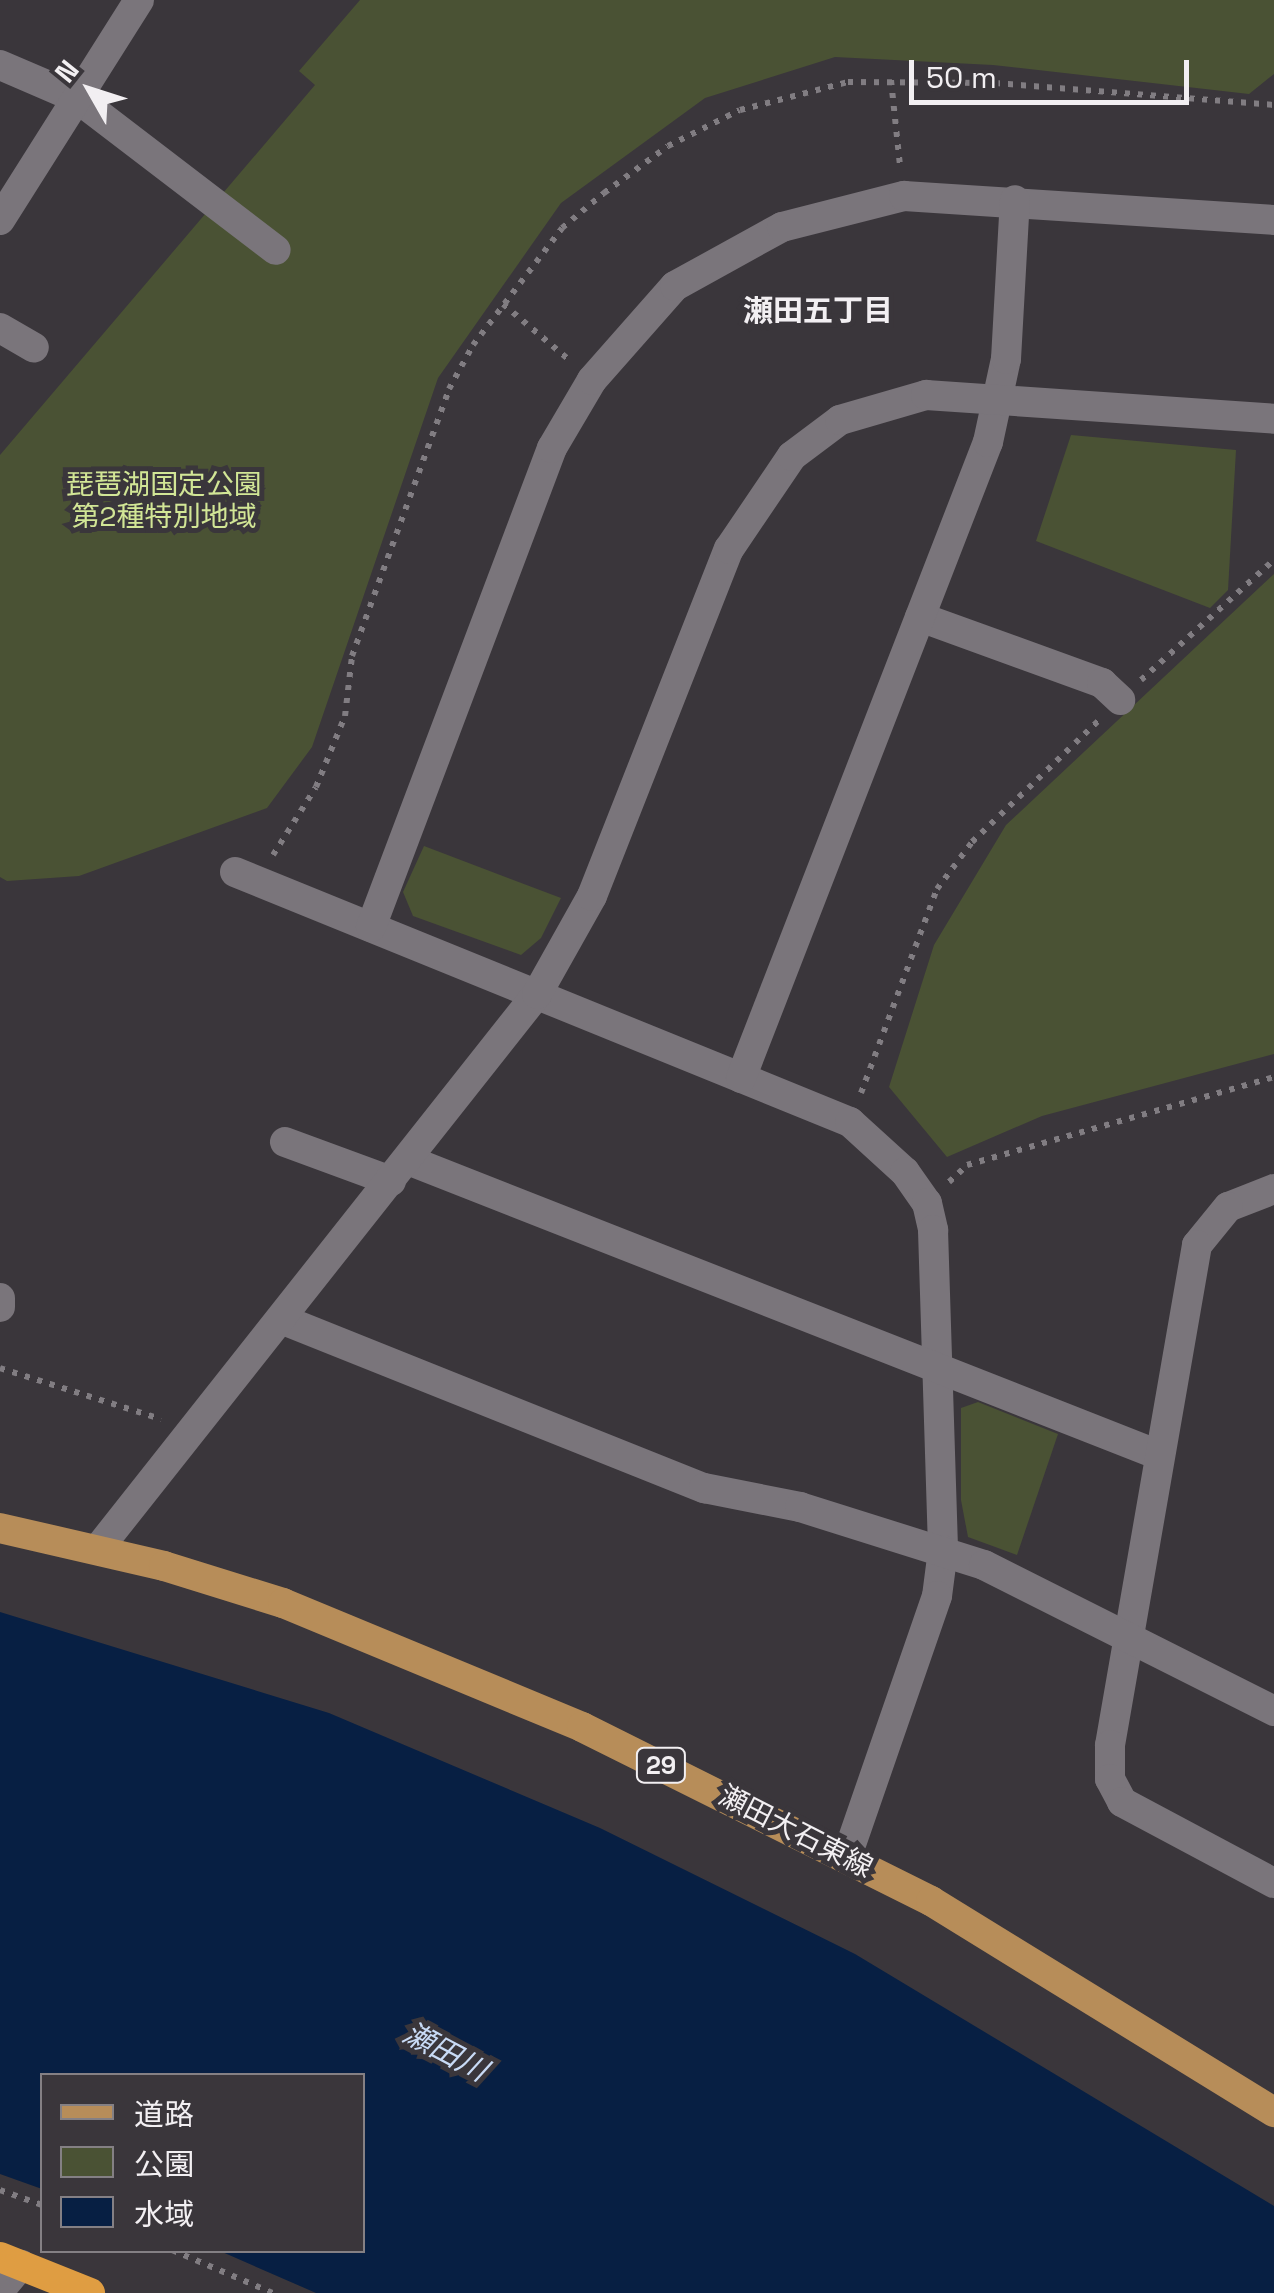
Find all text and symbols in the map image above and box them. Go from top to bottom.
north arrow [40,40,140,140]
scale bar [914,40,1194,102]
text: N [47,53,87,90]
text: 50 m [926,58,997,97]
district label: 瀬田五丁目 [743,293,893,329]
park label: 琵琶湖国定公園 第2種特別地域 [66,467,262,533]
road number: 29 [634,1745,688,1785]
street label: 瀬田大石東線 [714,1778,878,1884]
water label: 瀬田川 [397,2015,493,2089]
legend [40,2073,365,2253]
text: 道路 [134,2095,194,2134]
text: 公園 [134,2145,194,2184]
text: 水域 [134,2195,194,2234]

